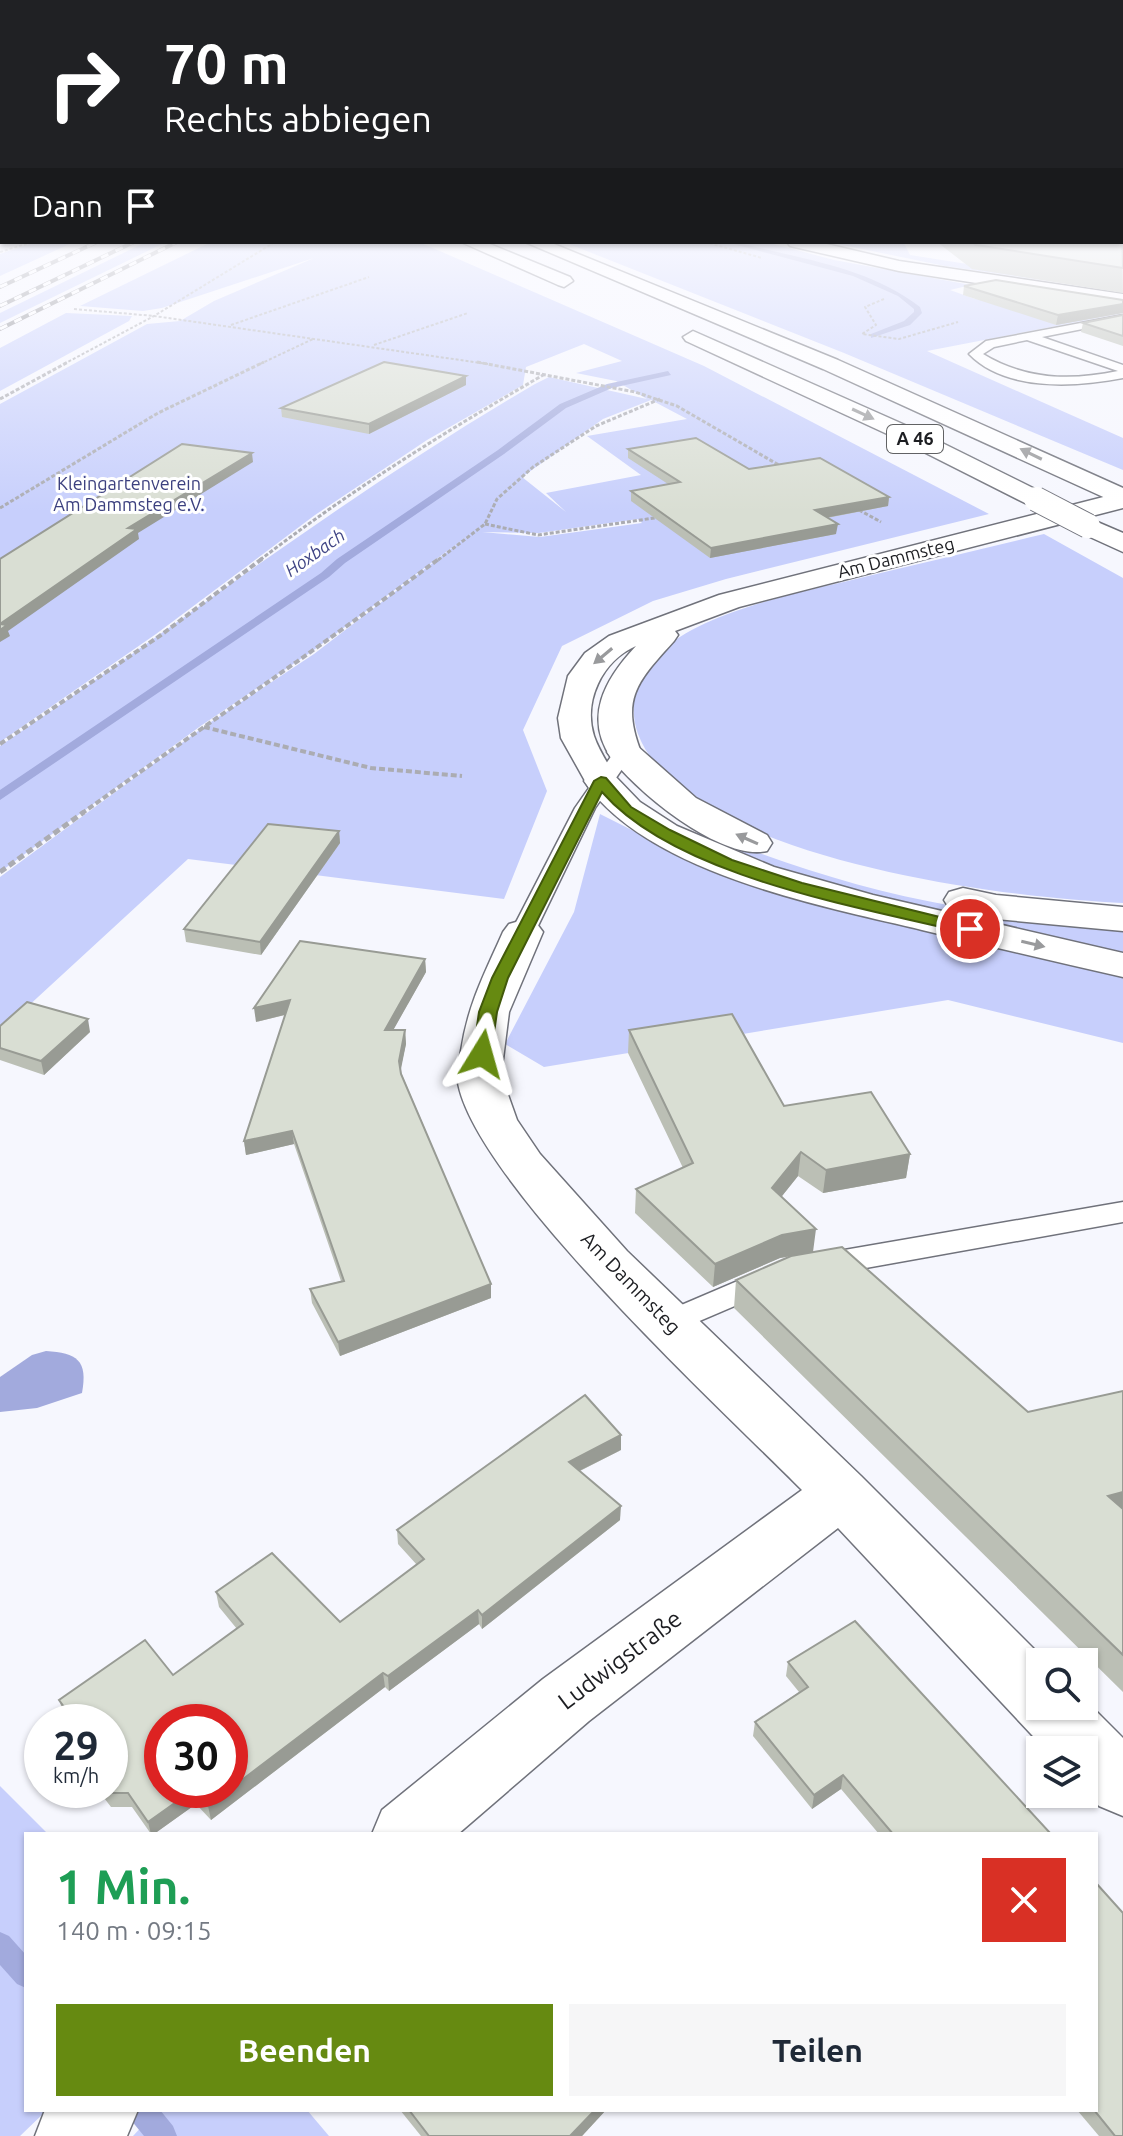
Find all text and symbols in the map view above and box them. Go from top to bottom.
icon: right [32,32,136,136]
text: 70 m [164,32,289,95]
text: Rechts abbiegen [164,98,432,139]
icon: arrive [119,184,163,228]
text: Dann [32,189,103,223]
one-way arrow [852,407,875,421]
road number: A 46 [887,425,943,453]
one-way arrow [1020,447,1043,461]
park label: Kleingartenverein Am Dammsteg e.V. [53,473,205,514]
water label: Hoxbach [281,524,348,580]
street label: Am Dammsteg [835,533,956,581]
one-way arrow [593,647,613,664]
one-way arrow [735,833,759,846]
pin [936,895,1004,963]
icon: arrive [948,907,992,951]
one-way arrow [1021,938,1046,951]
position arrow [440,1012,524,1096]
street label: Am Dammsteg [577,1227,686,1338]
street label: Ludwigstraße [553,1605,687,1715]
map controls [1026,1648,1098,1808]
button: search [1026,1648,1098,1720]
speed limit sign: 30 [144,1704,248,1808]
text: 29 [53,1723,99,1768]
button: layers [1026,1736,1098,1808]
text: km/h [53,1764,99,1787]
button: close [982,1858,1066,1942]
text: 1 Min. [56,1859,190,1913]
text: 140 m · 09:15 [56,1916,212,1945]
button: Beenden [56,2004,553,2096]
button: Teilen [569,2004,1066,2096]

